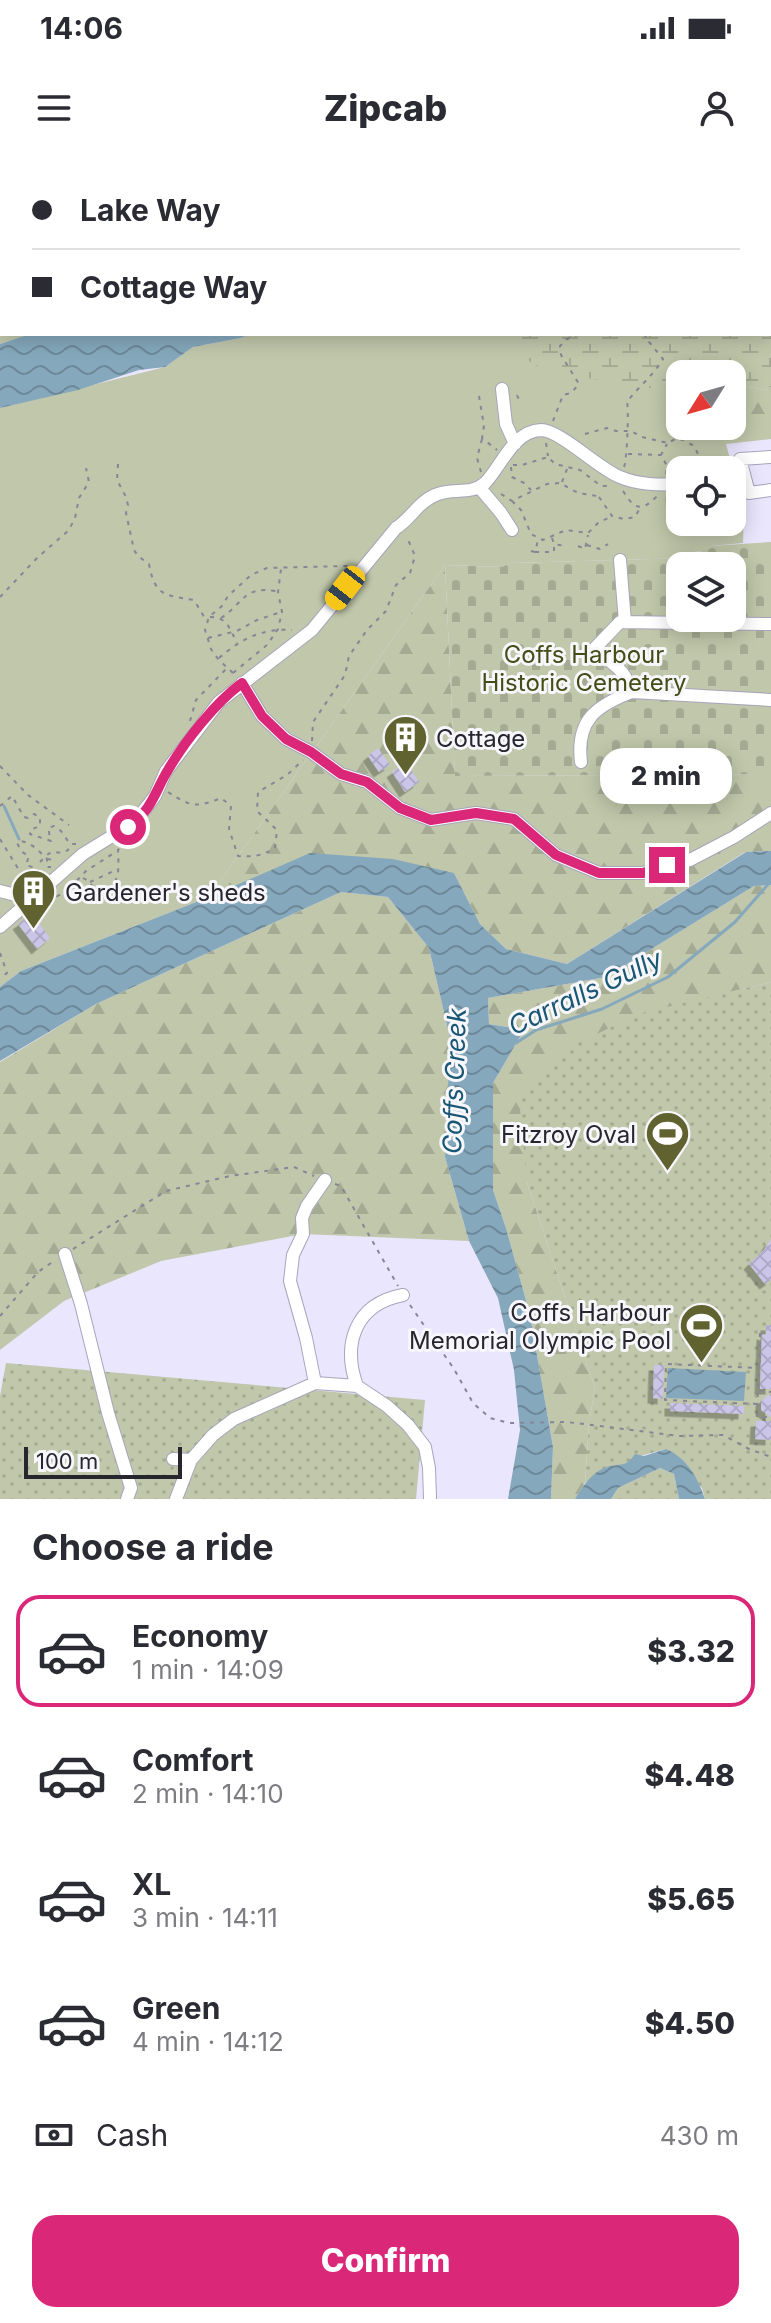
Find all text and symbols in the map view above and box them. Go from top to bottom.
text: 14:06 [40,10,123,46]
icon: menu [32,86,76,130]
text: Zipcab [324,86,447,130]
icon: person [695,86,739,130]
text: Lake Way [80,192,220,228]
text: Cottage Way [80,269,267,305]
north arrow [666,360,746,440]
map controls [666,360,746,632]
button: locate [666,456,746,536]
button: layers [666,552,746,632]
car [321,562,369,614]
park label: Coffs Harbour Historic Cemetery [481,640,687,697]
building icon: Cottage [381,714,429,777]
place label: Cottage [436,724,525,753]
callout: 2 min [601,749,733,805]
text: 2 min [631,760,701,791]
route start [110,809,146,845]
route end [649,847,685,883]
building icon: Gardener's sheds [10,868,58,931]
place label: Gardener's sheds [65,878,266,907]
water label: Carralls Gully [503,942,668,1041]
water label: Coffs Creek [436,1007,472,1154]
sports icon: Fitzroy Oval [643,1110,691,1173]
place label: Fitzroy Oval [501,1120,636,1149]
place label: Coffs Harbour Memorial Olympic Pool [409,1298,671,1355]
sports icon: Coffs Harbour Memorial Olympic Pool [678,1302,726,1365]
scale bar [24,1443,182,1479]
text: 100 m [36,1448,98,1474]
text: Choose a ride [32,1525,274,1569]
icon: car [36,1615,108,1687]
text: Economy [132,1618,268,1654]
text: $3.32 [647,1633,735,1669]
text: 1 min · 14:09 [132,1654,284,1685]
icon: car [36,1739,108,1811]
text: Comfort [132,1742,253,1778]
text: $4.48 [644,1757,735,1793]
text: 2 min · 14:10 [132,1778,284,1809]
icon: car [36,1863,108,1935]
text: XL [132,1866,171,1902]
text: $5.65 [647,1881,735,1917]
text: 3 min · 14:11 [132,1902,278,1933]
icon: car [36,1987,108,2059]
text: Green [132,1990,220,2026]
text: $4.50 [645,2005,735,2041]
text: 4 min · 14:12 [132,2026,284,2057]
icon: cash [32,2113,76,2157]
text: Cash [96,2117,168,2153]
text: 430 m [660,2120,739,2151]
button: Confirm [32,2215,739,2307]

